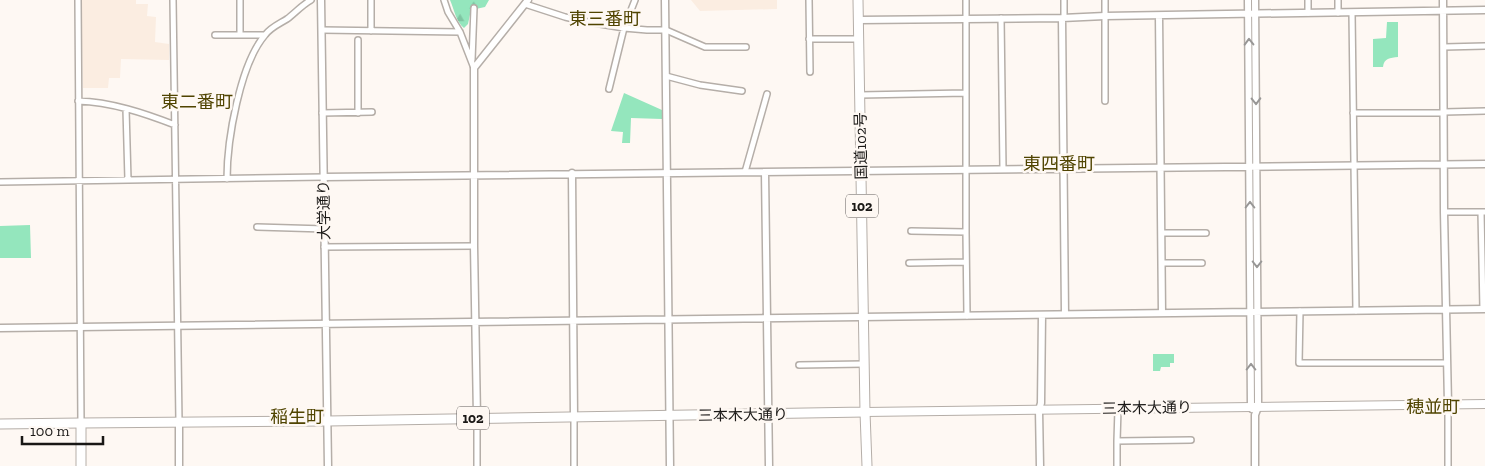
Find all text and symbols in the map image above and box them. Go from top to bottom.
district label: 東三番町 [569,8,641,30]
one-way arrow [1243,38,1254,46]
district label: 東二番町 [161,91,233,113]
one-way arrow [1251,98,1261,105]
street label: 国道102号 [851,112,871,180]
district label: 東四番町 [1023,153,1095,175]
street label: 大学通り [314,180,334,240]
road number: 102 [846,195,878,218]
one-way arrow [1245,200,1255,208]
one-way arrow [1252,260,1263,268]
one-way arrow [1246,363,1256,370]
district label: 穂並町 [1406,396,1460,418]
street label: 三本木大通り [1102,398,1192,418]
street label: 三本木大通り [698,405,788,425]
district label: 稲生町 [270,406,324,428]
road number: 102 [457,406,489,429]
scale bar [22,414,104,446]
text: 100 m [30,422,69,440]

